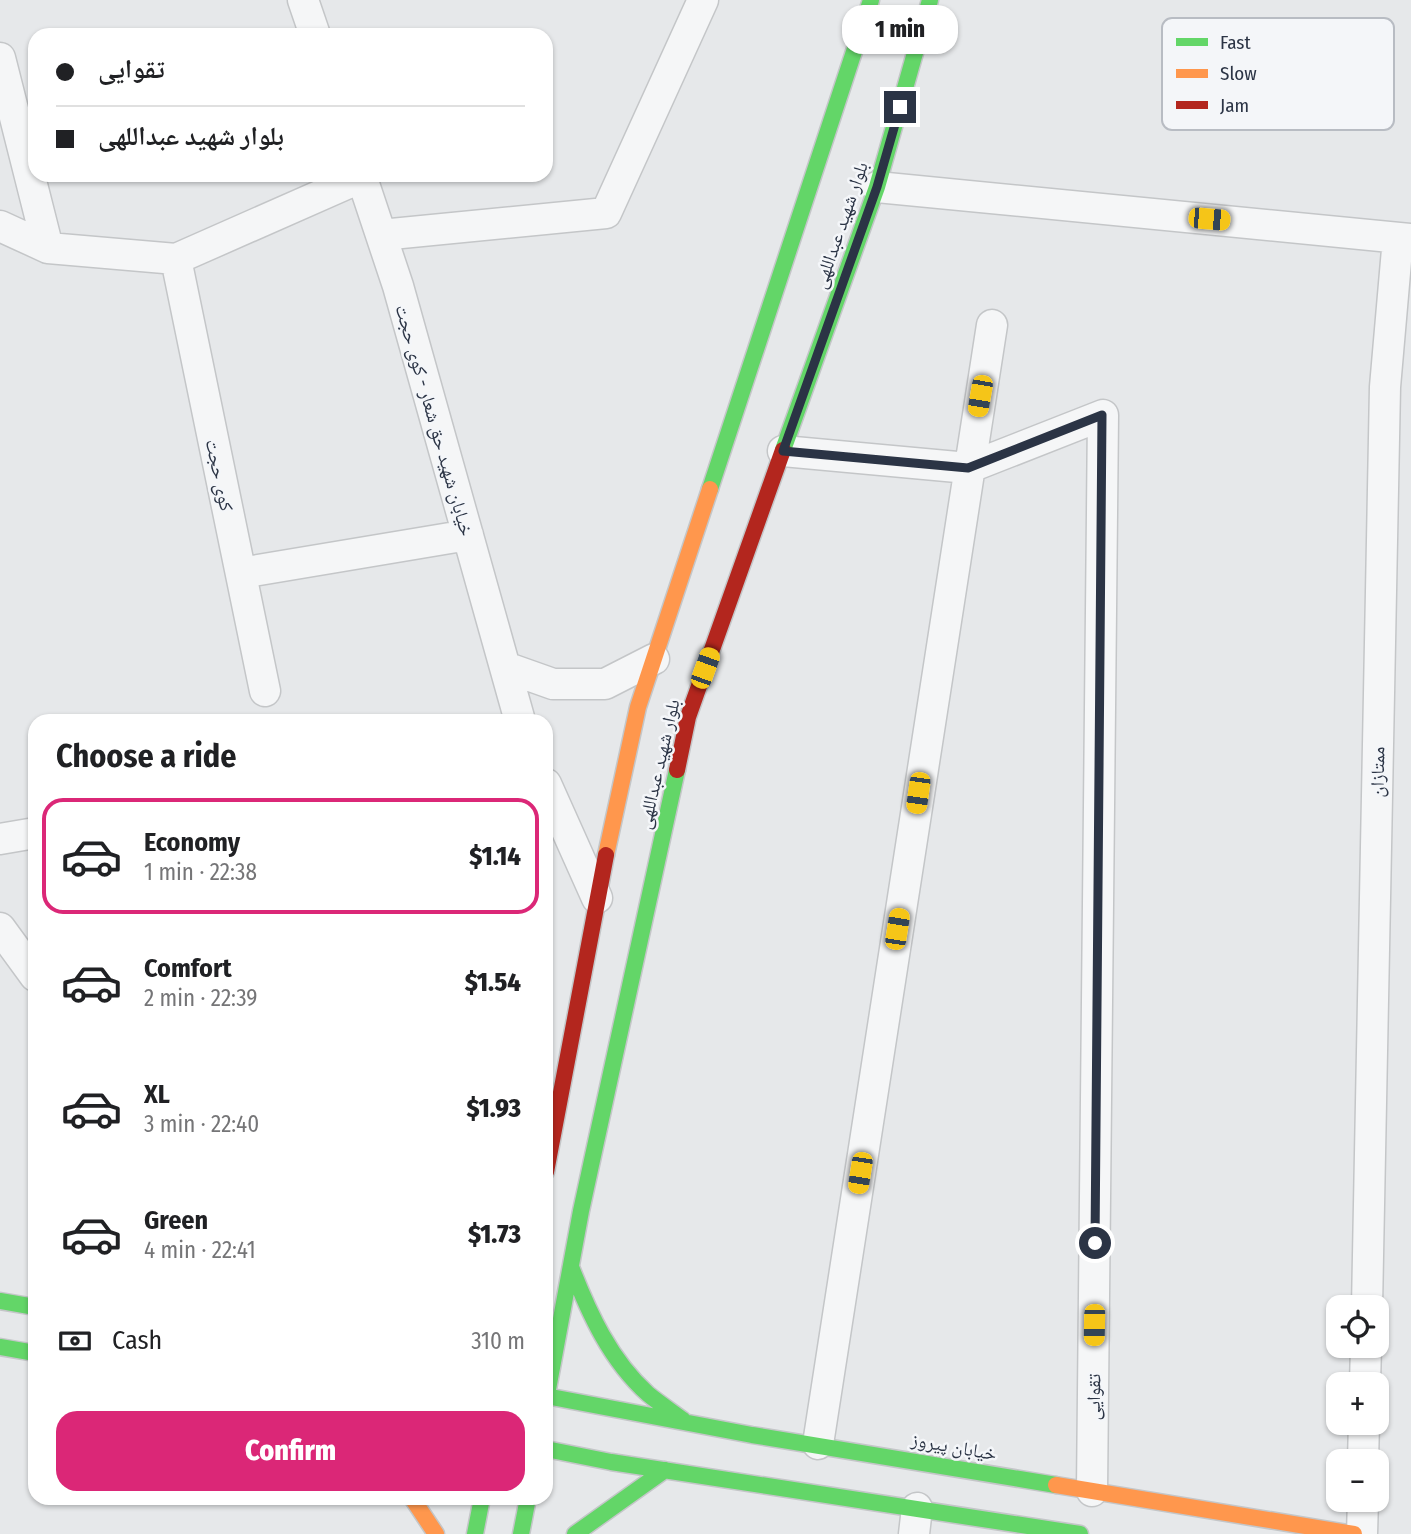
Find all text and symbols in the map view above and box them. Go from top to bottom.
callout: 1 min [842,6,958,55]
text: 1 min [875,15,925,43]
legend [1162,18,1394,130]
text: Fast [1220,31,1251,54]
text: تقوایی [98,54,165,85]
text: Slow [1220,62,1257,85]
route end [884,91,916,123]
text: Jam [1220,94,1249,117]
text: بلوار شهید عبداللهی [98,121,284,152]
street label: بلوار شهید عبداللهی [808,159,873,292]
car [1188,207,1231,231]
street label: خیابان شهید حق شعار - کوی حجت [390,302,479,539]
car [967,373,994,419]
street label: کوی حجت [201,437,238,513]
car [688,645,723,691]
street label: بلوار شهید عبداللهی [632,697,685,831]
text: Choose a ride [56,737,237,775]
street label: ممتازان [1366,746,1389,798]
car [905,771,932,815]
icon: car [60,825,123,888]
text: Economy [144,827,240,858]
text: $1.14 [469,841,521,872]
text: 1 min · 22:38 [144,858,257,886]
car [884,907,911,951]
icon: car [60,951,123,1014]
text: Comfort [144,953,232,984]
text: $1.54 [465,967,521,998]
text: 2 min · 22:39 [144,984,258,1012]
icon: car [60,1077,123,1140]
text: XL [144,1079,170,1110]
text: $1.93 [466,1093,521,1124]
text: 3 min · 22:40 [144,1110,259,1138]
car [847,1151,874,1195]
icon: car [60,1203,123,1266]
text: Green [144,1205,208,1236]
text: $1.73 [468,1219,521,1250]
route start [1079,1227,1111,1259]
text: 4 min · 22:41 [144,1236,256,1264]
map controls [1326,1295,1389,1512]
button: locate [1326,1295,1389,1358]
car [1084,1304,1105,1346]
icon: cash [56,1322,94,1360]
text: Cash [112,1325,162,1356]
text: 310 m [471,1327,525,1355]
button: + [1326,1372,1389,1435]
street label: تقوایی [1082,1373,1105,1421]
button: Confirm [56,1411,525,1491]
street label: خیابان پیروز [908,1427,999,1465]
button: − [1326,1449,1389,1512]

